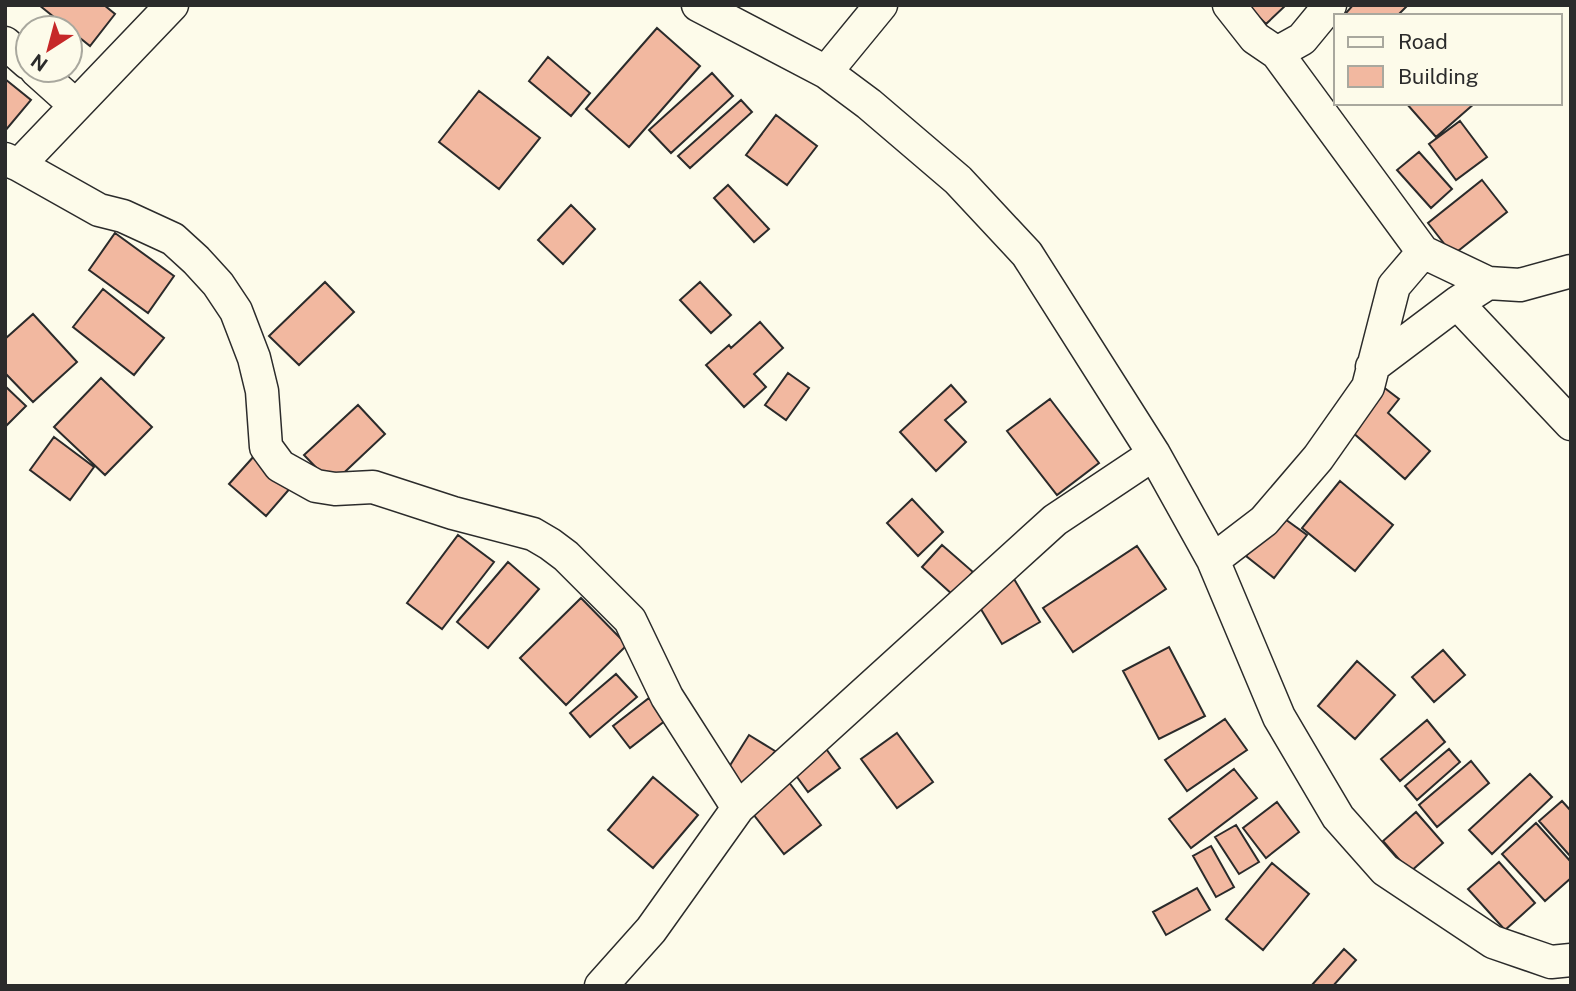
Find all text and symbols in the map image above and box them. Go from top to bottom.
north arrow [14,14,84,84]
legend [1334,14,1562,105]
text: Road [1398,29,1448,54]
text: N [27,49,51,76]
text: Building [1398,64,1479,89]

